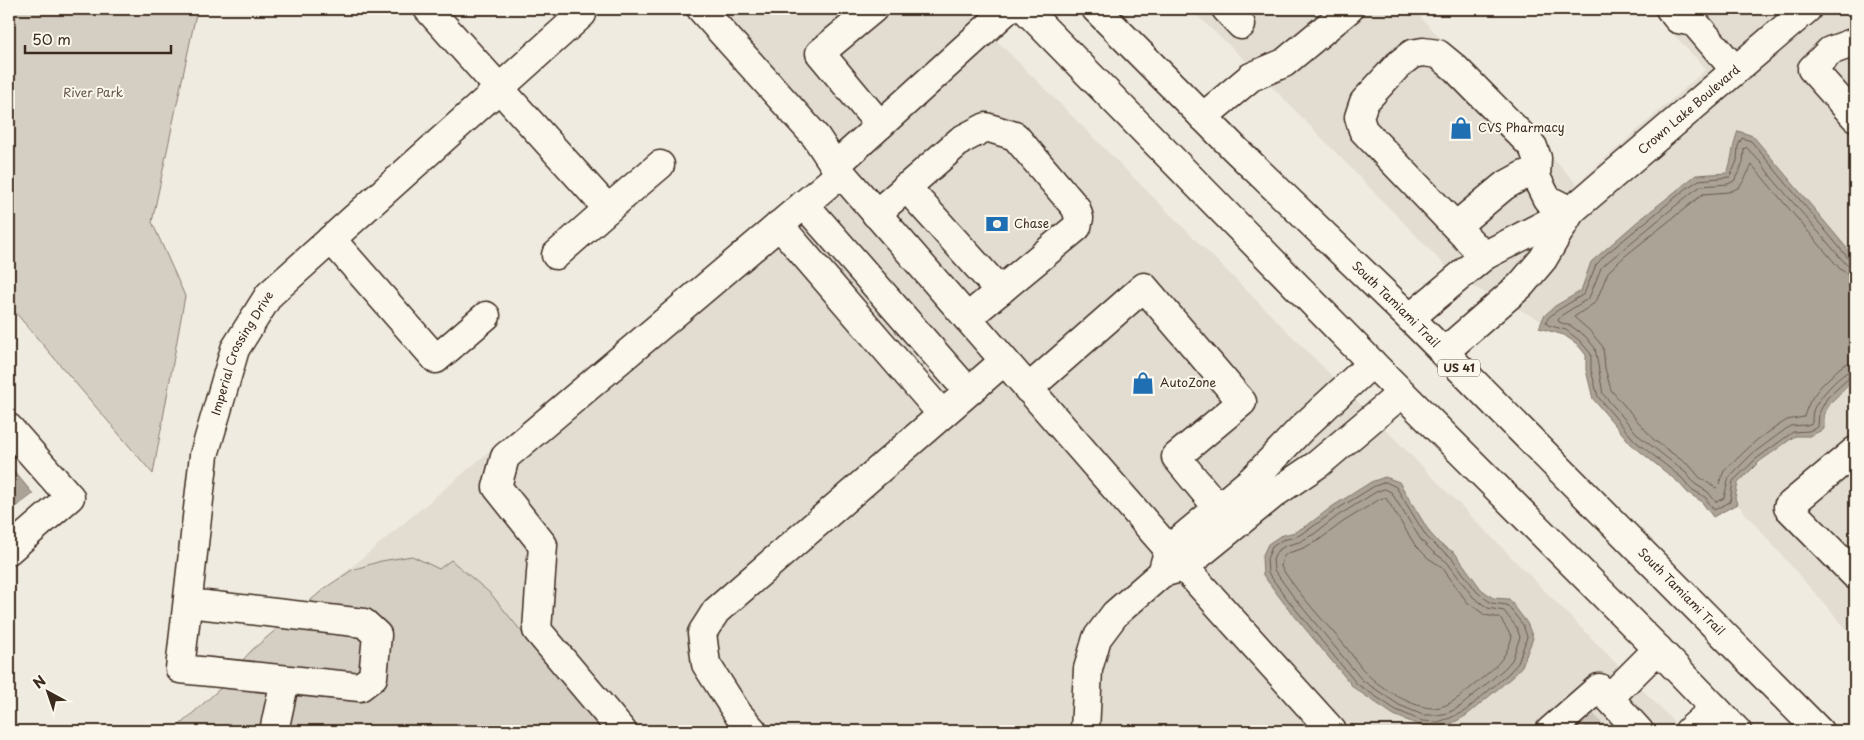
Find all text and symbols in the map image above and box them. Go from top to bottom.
scale bar [25,22,171,54]
text: 50 m [32,27,71,50]
street label: Crown Lake Boulevard [1633,60,1744,158]
park label: River Park [63,83,123,101]
shop icon: CVS Pharmacy [1448,115,1474,141]
place label: CVS Pharmacy [1478,118,1565,136]
bank icon: Chase [984,211,1010,237]
place label: Chase [1014,214,1049,232]
street label: South Tamiami Trail [1348,257,1444,351]
street label: Imperial Crossing Drive [206,287,277,417]
road number: US 41 [1438,359,1480,376]
shop icon: AutoZone [1130,370,1156,396]
place label: AutoZone [1160,373,1217,391]
street label: South Tamiami Trail [1634,543,1729,639]
north arrow [22,668,72,718]
text: N [28,670,50,693]

